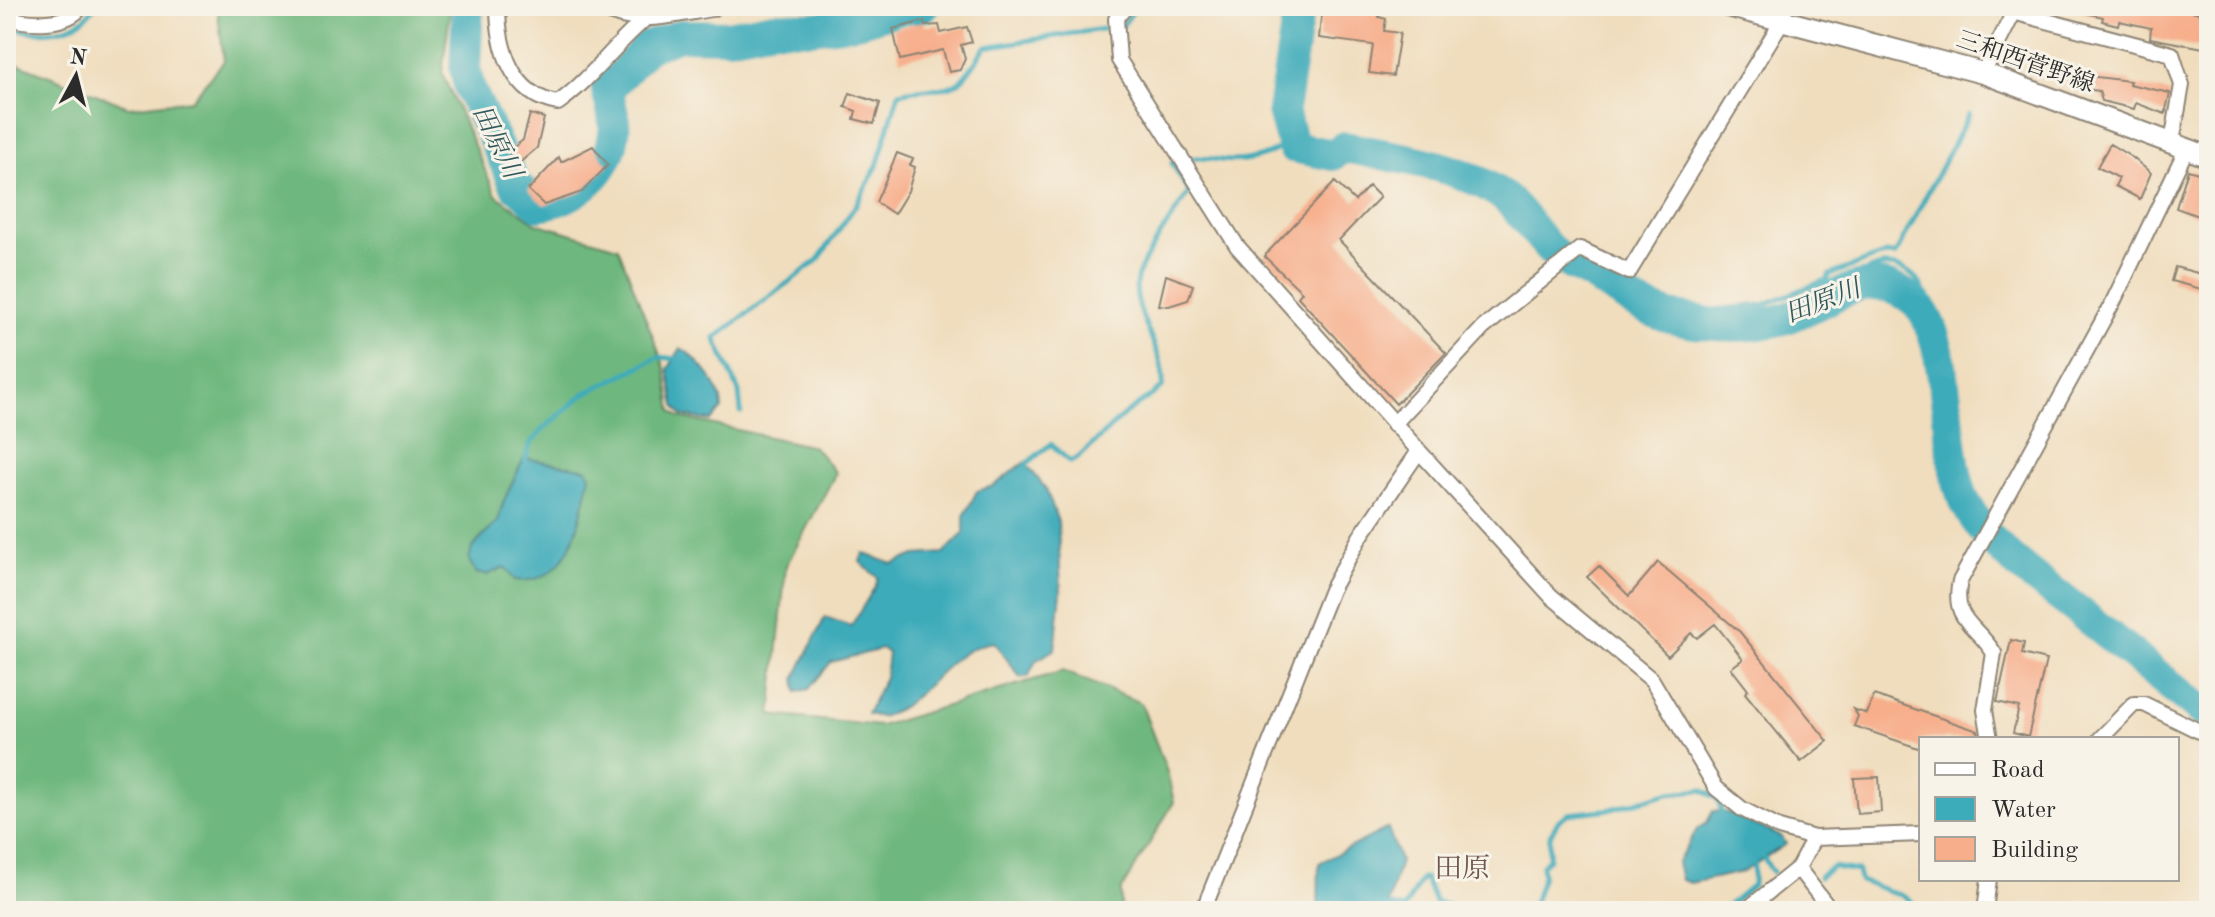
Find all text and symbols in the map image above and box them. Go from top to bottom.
street label: 三和西菅野線 [1953,25,2098,98]
north arrow [36,36,116,116]
text: N [69,46,88,70]
water label: 田原川 [467,100,528,185]
water label: 田原川 [1781,273,1867,328]
legend [1919,737,2179,881]
text: Road [1991,759,2044,783]
text: Water [1991,799,2056,823]
text: Building [1991,839,2078,863]
district label: 田原 [1434,853,1490,884]

